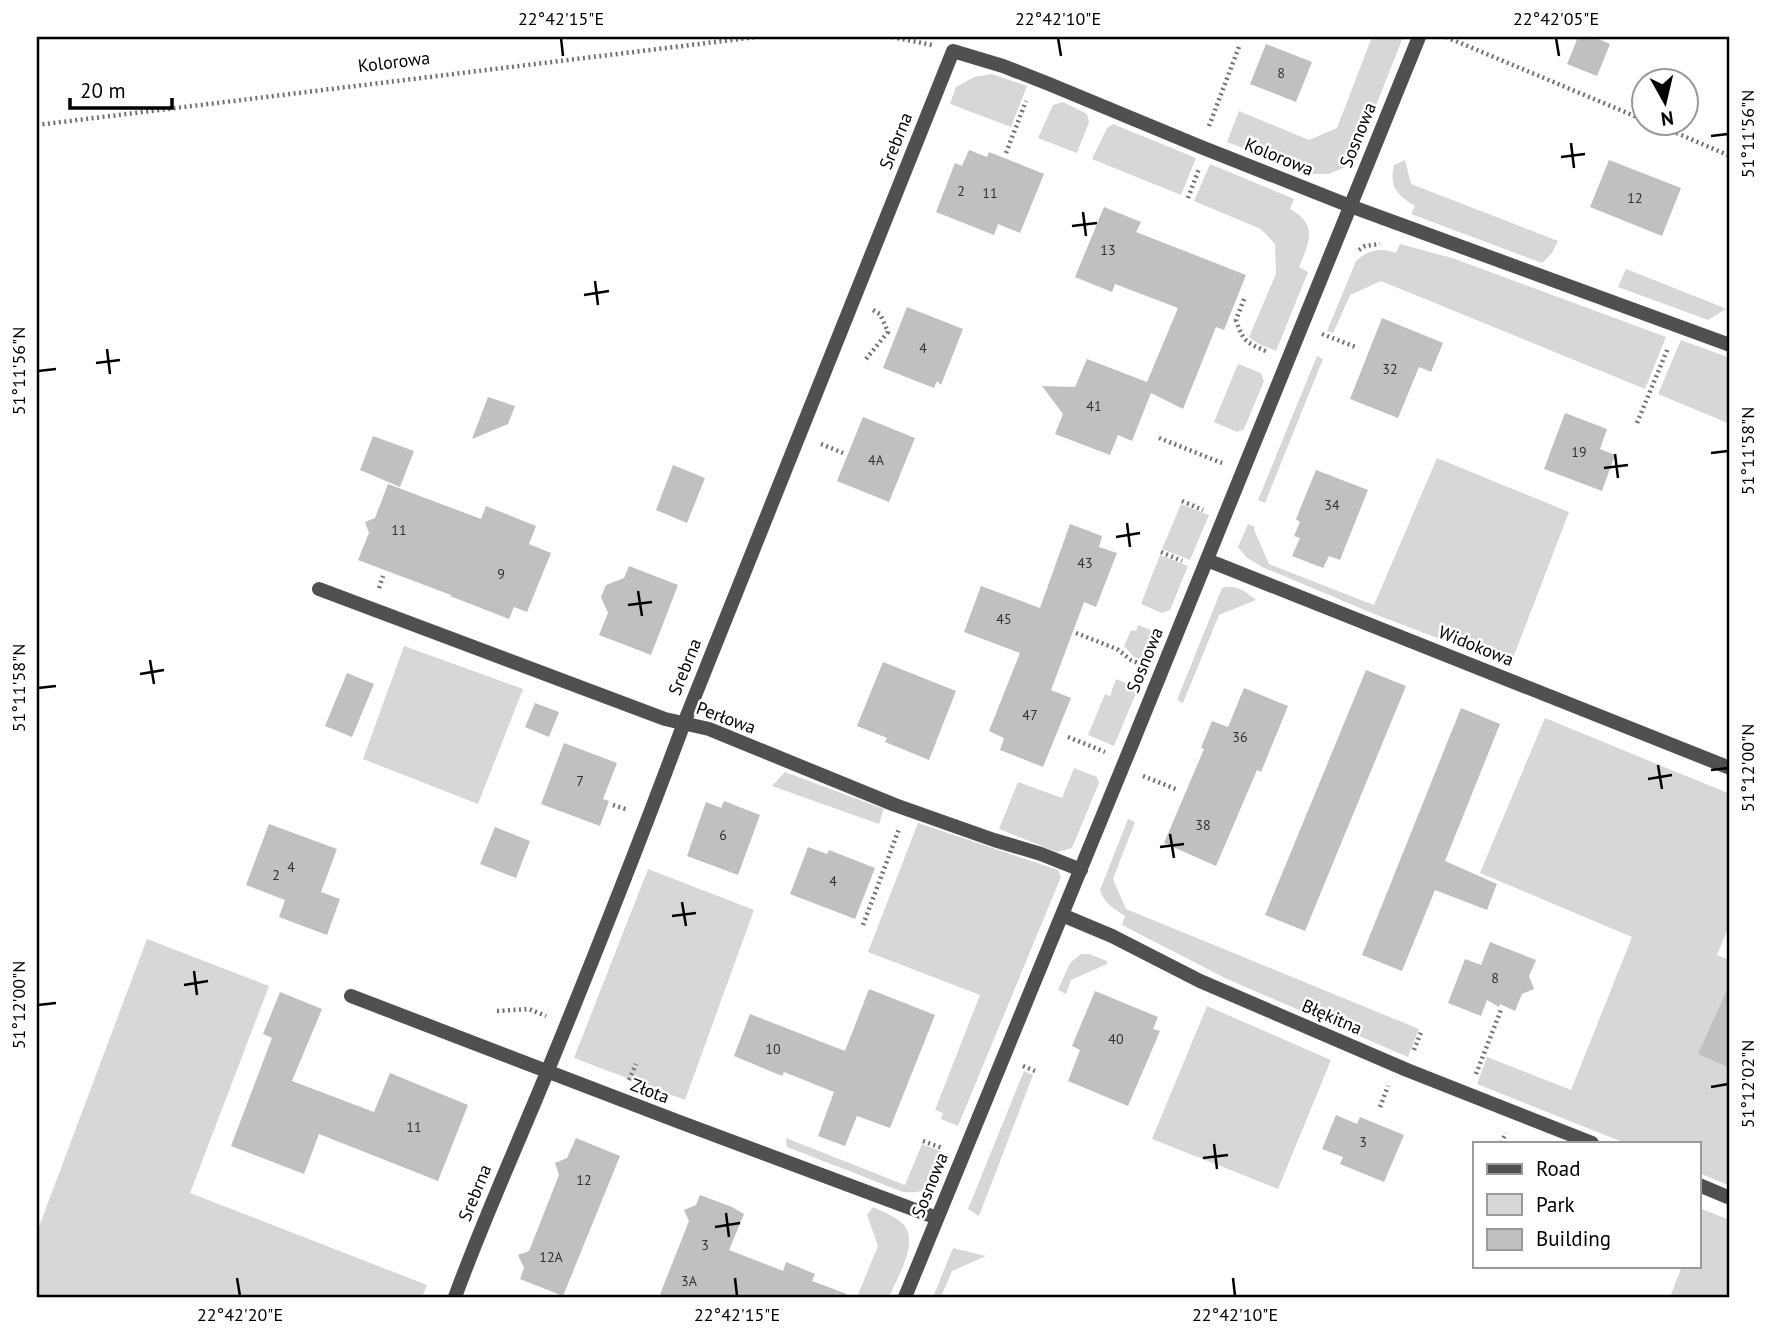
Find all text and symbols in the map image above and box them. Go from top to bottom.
text: 22°42'15"E [518,7,604,30]
text: 22°42'10"E [1015,7,1101,30]
text: 22°42'05"E [1513,7,1599,30]
street label: Kolorowa [357,46,431,77]
house number: 8 [1277,64,1285,82]
scale bar [70,66,172,110]
north arrow [1630,66,1700,136]
text: 20 m [80,77,126,104]
text: 51°11'56"N [1736,90,1759,178]
street label: Sosnowa [1334,99,1381,171]
text: N [1660,106,1675,132]
street label: Srebrna [874,109,917,173]
street label: Kolorowa [1241,132,1317,181]
house number: 2 [957,182,965,200]
house number: 11 [982,184,998,202]
house number: 12 [1627,189,1643,207]
house number: 13 [1100,241,1116,259]
text: 51°11'56"N [7,327,30,415]
house number: 4 [919,339,927,357]
house number: 32 [1382,360,1398,378]
house number: 41 [1086,397,1102,415]
text: 51°11'58"N [1736,407,1759,495]
house number: 19 [1571,443,1587,461]
house number: 4A [868,451,885,469]
house number: 34 [1324,496,1340,514]
house number: 11 [391,521,407,539]
house number: 43 [1077,554,1093,572]
house number: 9 [497,565,505,583]
house number: 45 [996,610,1012,628]
street label: Widokowa [1435,620,1517,671]
street label: Sosnowa [1121,624,1168,696]
street label: Srebrna [663,635,706,699]
text: 51°11'58"N [7,644,30,732]
street label: Perłowa [693,696,759,739]
house number: 47 [1022,706,1038,724]
text: 51°12'00"N [1736,724,1759,812]
house number: 36 [1232,728,1248,746]
house number: 7 [576,772,584,790]
house number: 38 [1195,816,1211,834]
house number: 6 [719,826,727,844]
house number: 4 [287,858,295,876]
house number: 2 [272,866,280,884]
house number: 4 [829,872,837,890]
text: 51°12'00"N [7,961,30,1049]
house number: 8 [1491,969,1499,987]
street label: Błękitna [1299,994,1366,1039]
house number: 40 [1108,1030,1124,1048]
house number: 10 [765,1040,781,1058]
text: 51°12'02"N [1736,1040,1759,1128]
street label: Złota [628,1073,673,1108]
house number: 11 [406,1118,422,1136]
house number: 3 [1359,1133,1367,1151]
legend [1473,1142,1700,1268]
street label: Sosnowa [906,1149,953,1221]
text: Road [1536,1155,1580,1182]
street label: Srebrna [453,1161,496,1225]
house number: 12 [576,1171,592,1189]
text: Park [1536,1191,1575,1218]
text: Building [1536,1225,1611,1252]
house number: 3 [701,1236,709,1254]
house number: 12A [539,1248,564,1266]
house number: 3A [681,1272,698,1290]
text: 22°42'20"E [197,1303,283,1326]
text: 22°42'15"E [694,1303,780,1326]
text: 22°42'10"E [1192,1303,1278,1326]

